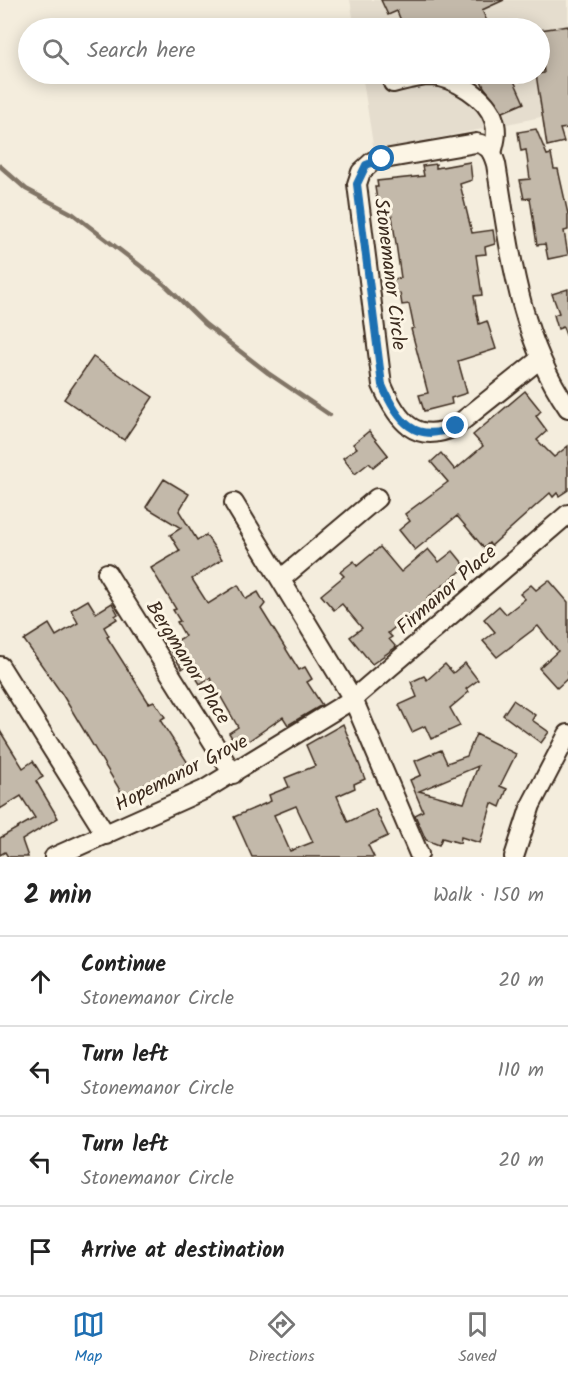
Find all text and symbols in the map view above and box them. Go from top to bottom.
search box [18,18,550,84]
text: Search here [87,34,195,69]
icon: search [39,35,72,68]
route start [368,145,394,171]
street label: Stonemanor Circle [364,196,414,352]
route end [442,412,468,438]
street label: Firmanor Place [390,538,505,643]
street label: Bergmanor Place [136,595,238,731]
street label: Hopemanor Grove [110,726,254,821]
text: 2 min [24,875,92,917]
text: Walk · 150 m [433,880,544,912]
text: Continue [81,948,166,983]
icon: ahead [24,965,57,998]
text: 20 m [498,965,544,997]
text: Stonemanor Circle [81,983,234,1015]
text: Turn left [81,1038,168,1073]
icon: left [24,1055,57,1088]
text: 110 m [498,1055,544,1087]
text: Stonemanor Circle [81,1073,234,1105]
text: Turn left [81,1128,168,1163]
icon: left [24,1145,57,1178]
text: 20 m [498,1145,544,1177]
text: Stonemanor Circle [81,1163,234,1195]
text: Arrive at destination [81,1234,284,1269]
icon: arrive [24,1235,57,1268]
tab: Map [72,1308,105,1369]
tab: Directions [248,1308,315,1369]
tab: Saved [458,1308,496,1369]

